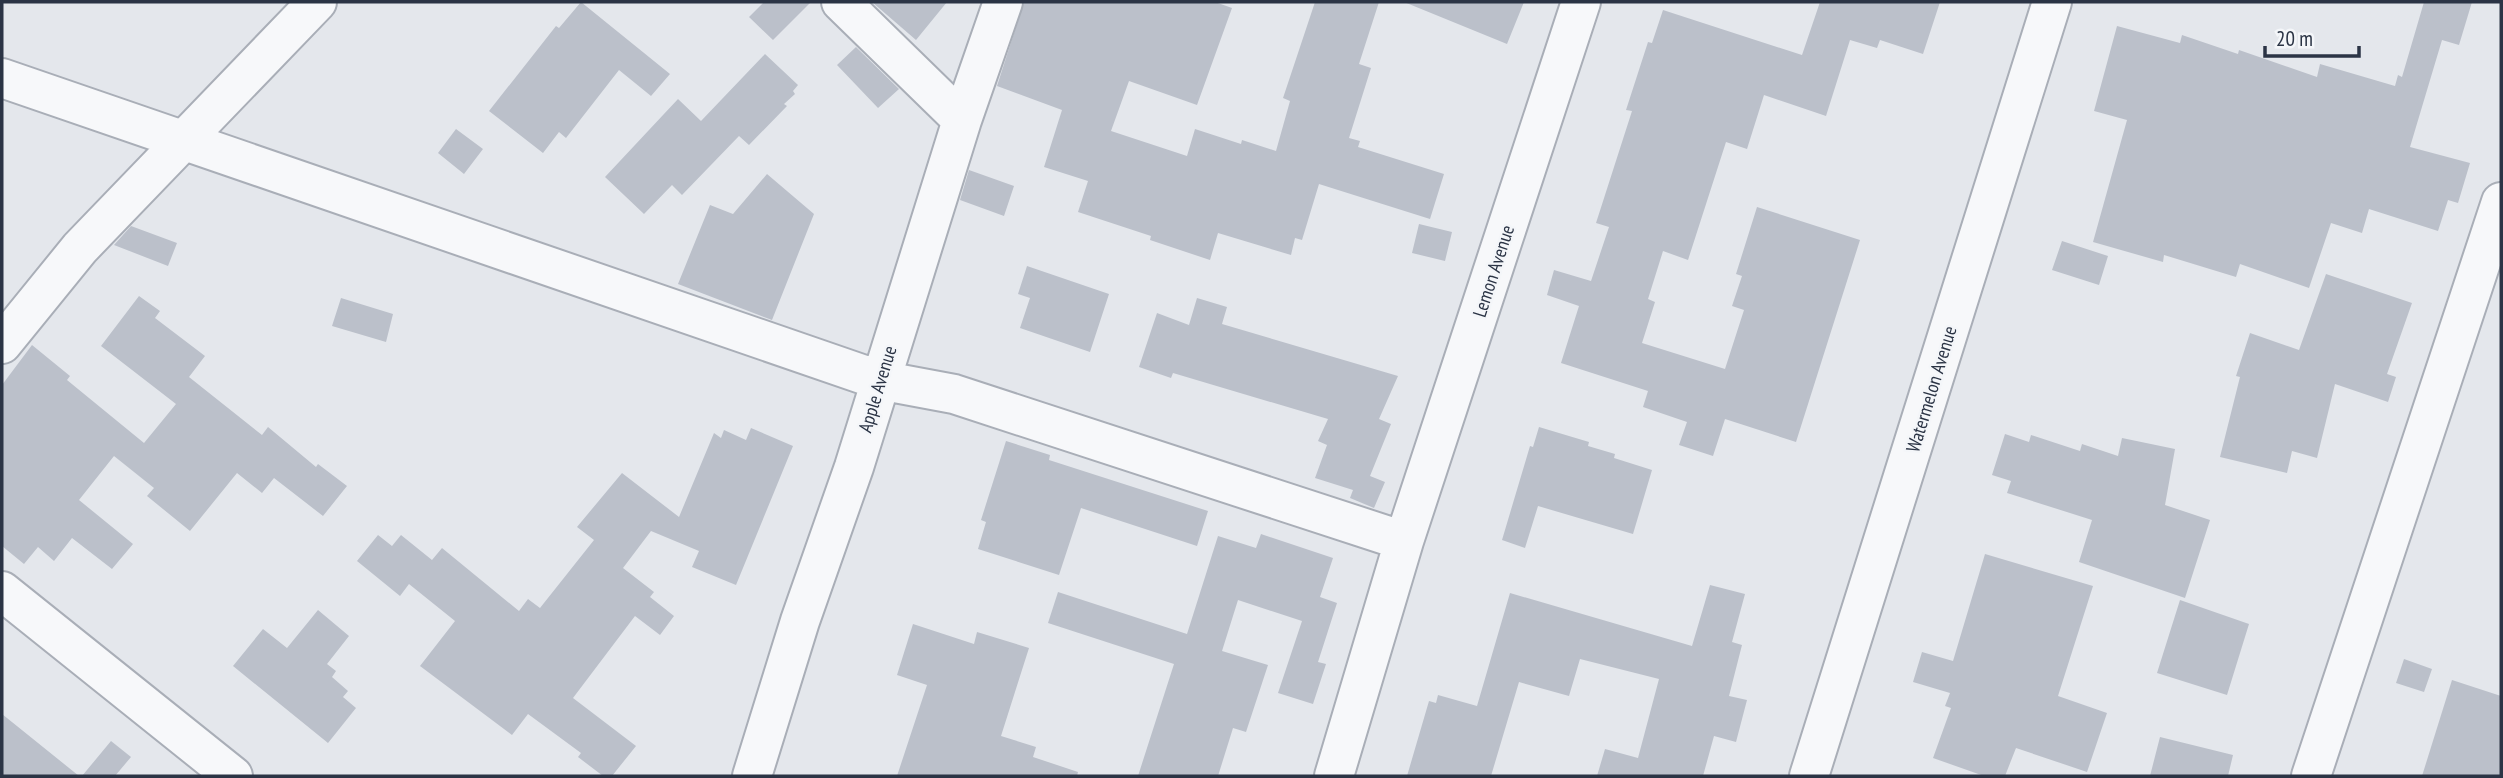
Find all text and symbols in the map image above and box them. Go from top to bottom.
scale bar [2265,14,2360,58]
text: 20 m [2276,25,2313,52]
street label: Lemon Avenue [1467,222,1519,320]
street label: Watermelon Avenue [1900,323,1962,455]
street label: Apple Avenue [852,343,902,435]

